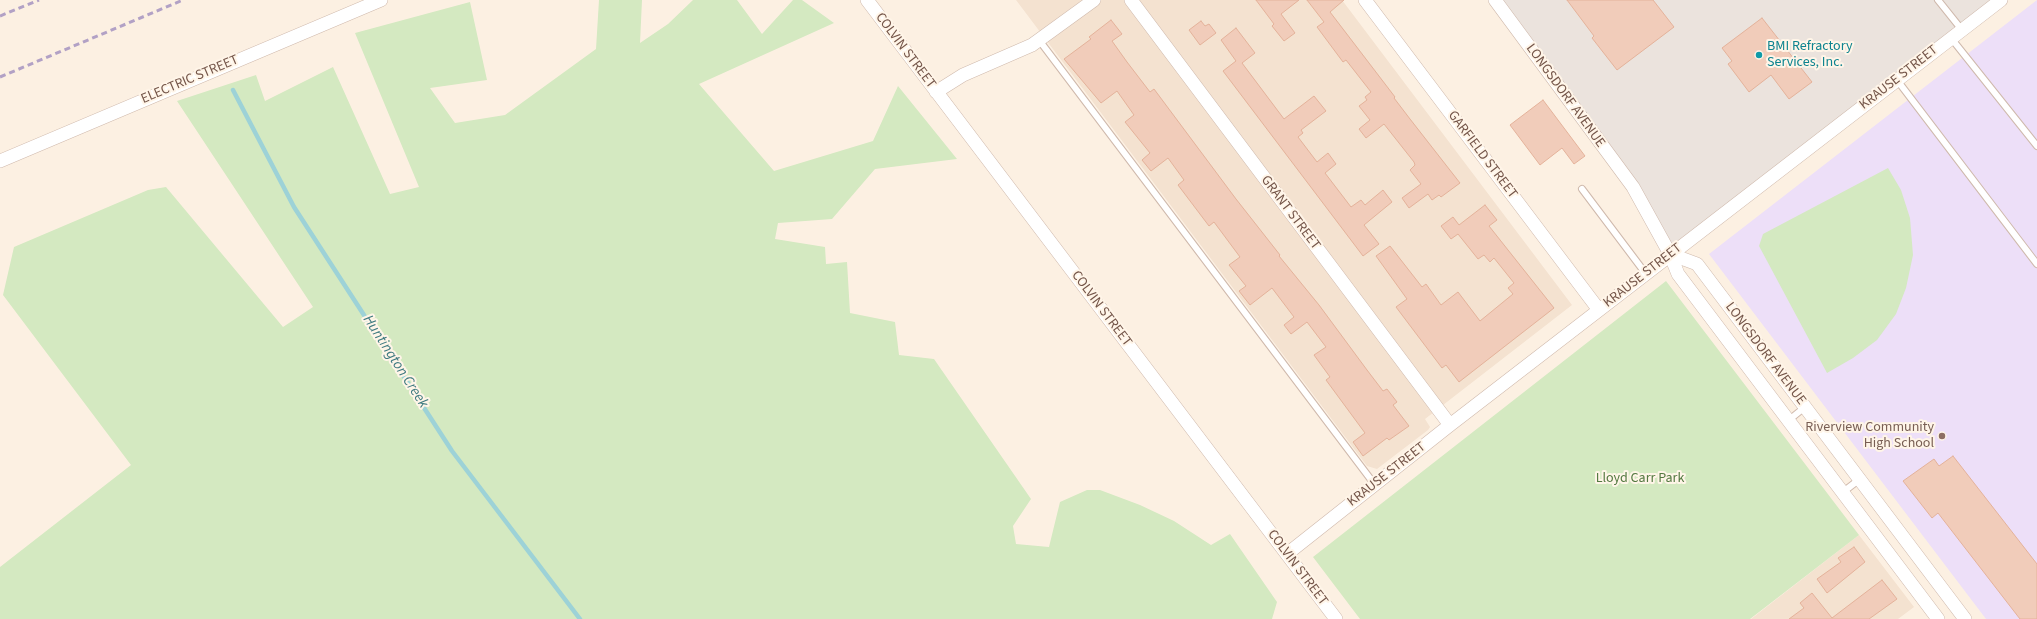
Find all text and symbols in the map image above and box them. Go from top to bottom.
street label: COLVIN STREET [871,10,939,92]
place label: BMI Refractory Services, Inc. [1767,39,1852,72]
street label: LONGSDORF AVENUE [1522,41,1608,151]
street label: KRAUSE STREET [1856,42,1942,114]
marker: BMI Refractory Services, Inc. [1754,50,1764,60]
street label: ELECTRIC STREET [139,52,241,108]
street label: GARFIELD STREET [1444,108,1520,202]
street label: GRANT STREET [1257,173,1323,253]
street label: KRAUSE STREET [1600,240,1686,312]
street label: COLVIN STREET [1067,268,1135,350]
street label: LONGSDORF AVENUE [1721,299,1809,409]
water label: Huntington Creek [358,312,432,412]
place label: Riverview Community High School [1805,420,1934,452]
marker: Riverview Community High School [1937,431,1947,441]
street label: KRAUSE STREET [1344,439,1430,511]
park label: Lloyd Carr Park [1596,471,1684,487]
street label: COLVIN STREET [1263,527,1331,609]

